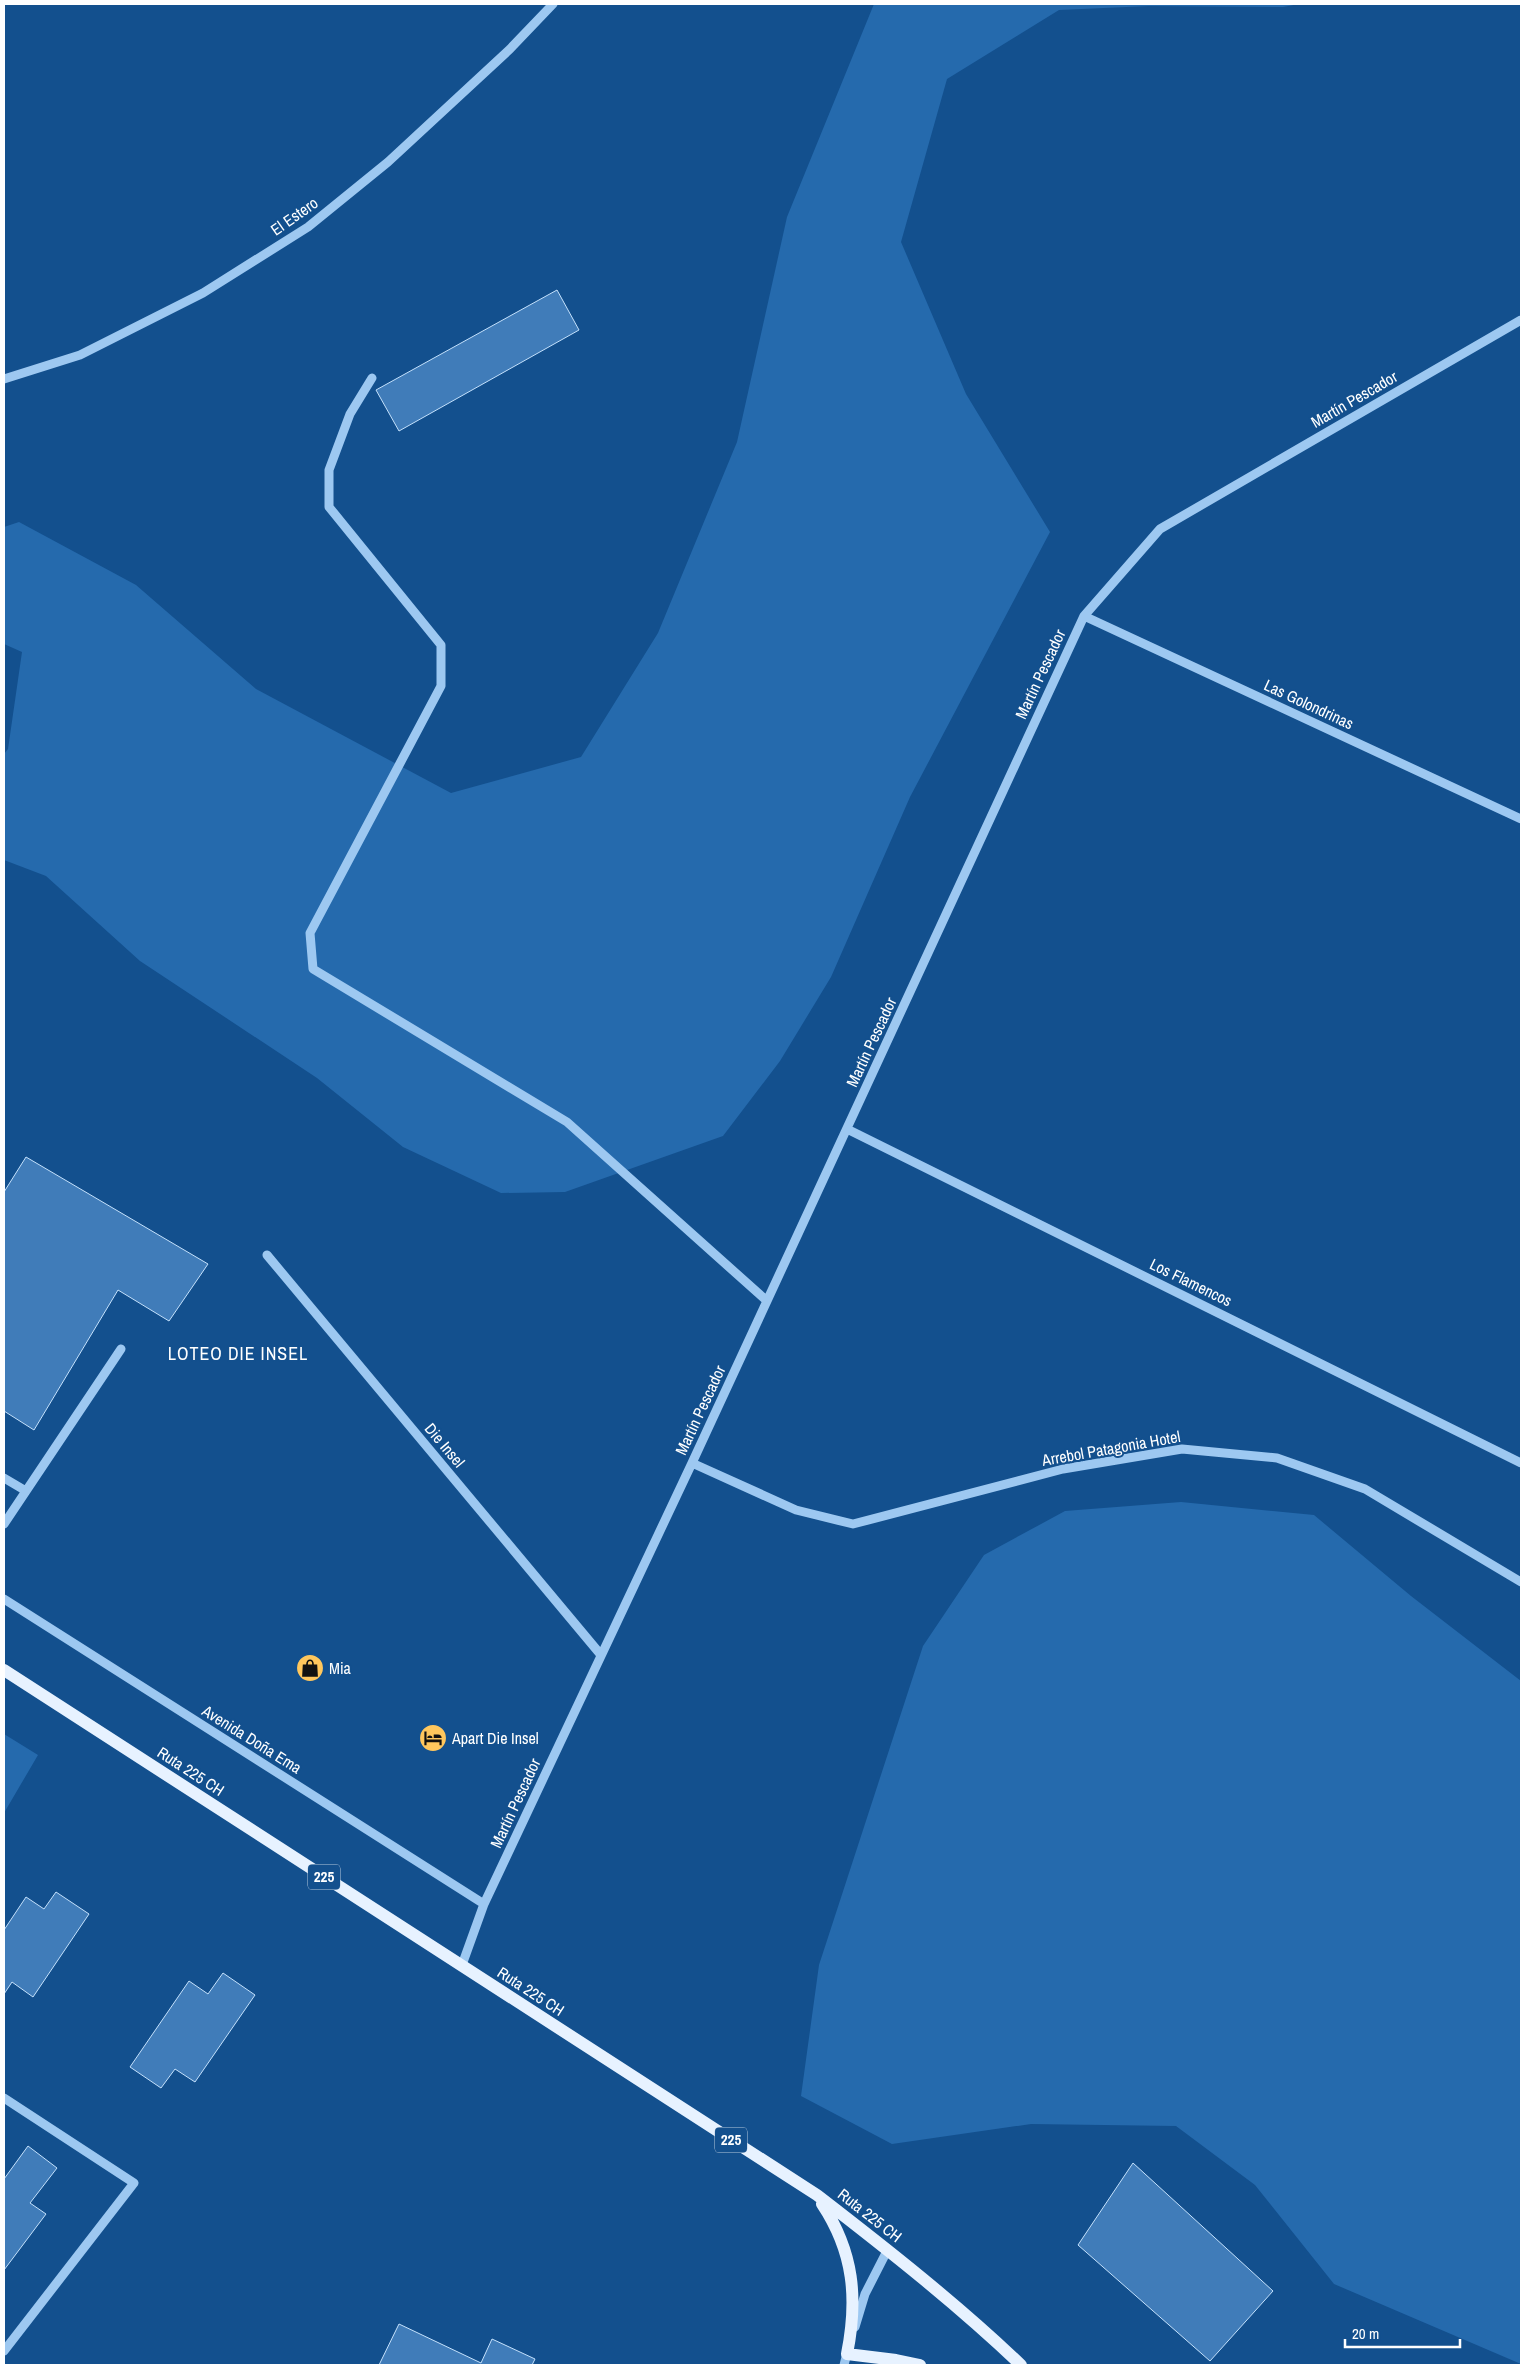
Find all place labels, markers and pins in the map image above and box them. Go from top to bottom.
shop icon: Mia [295,1653,325,1683]
place label: Mia [329,1657,352,1679]
hotel icon: Apart Die Insel [418,1723,448,1753]
place label: Apart Die Insel [451,1727,539,1749]

